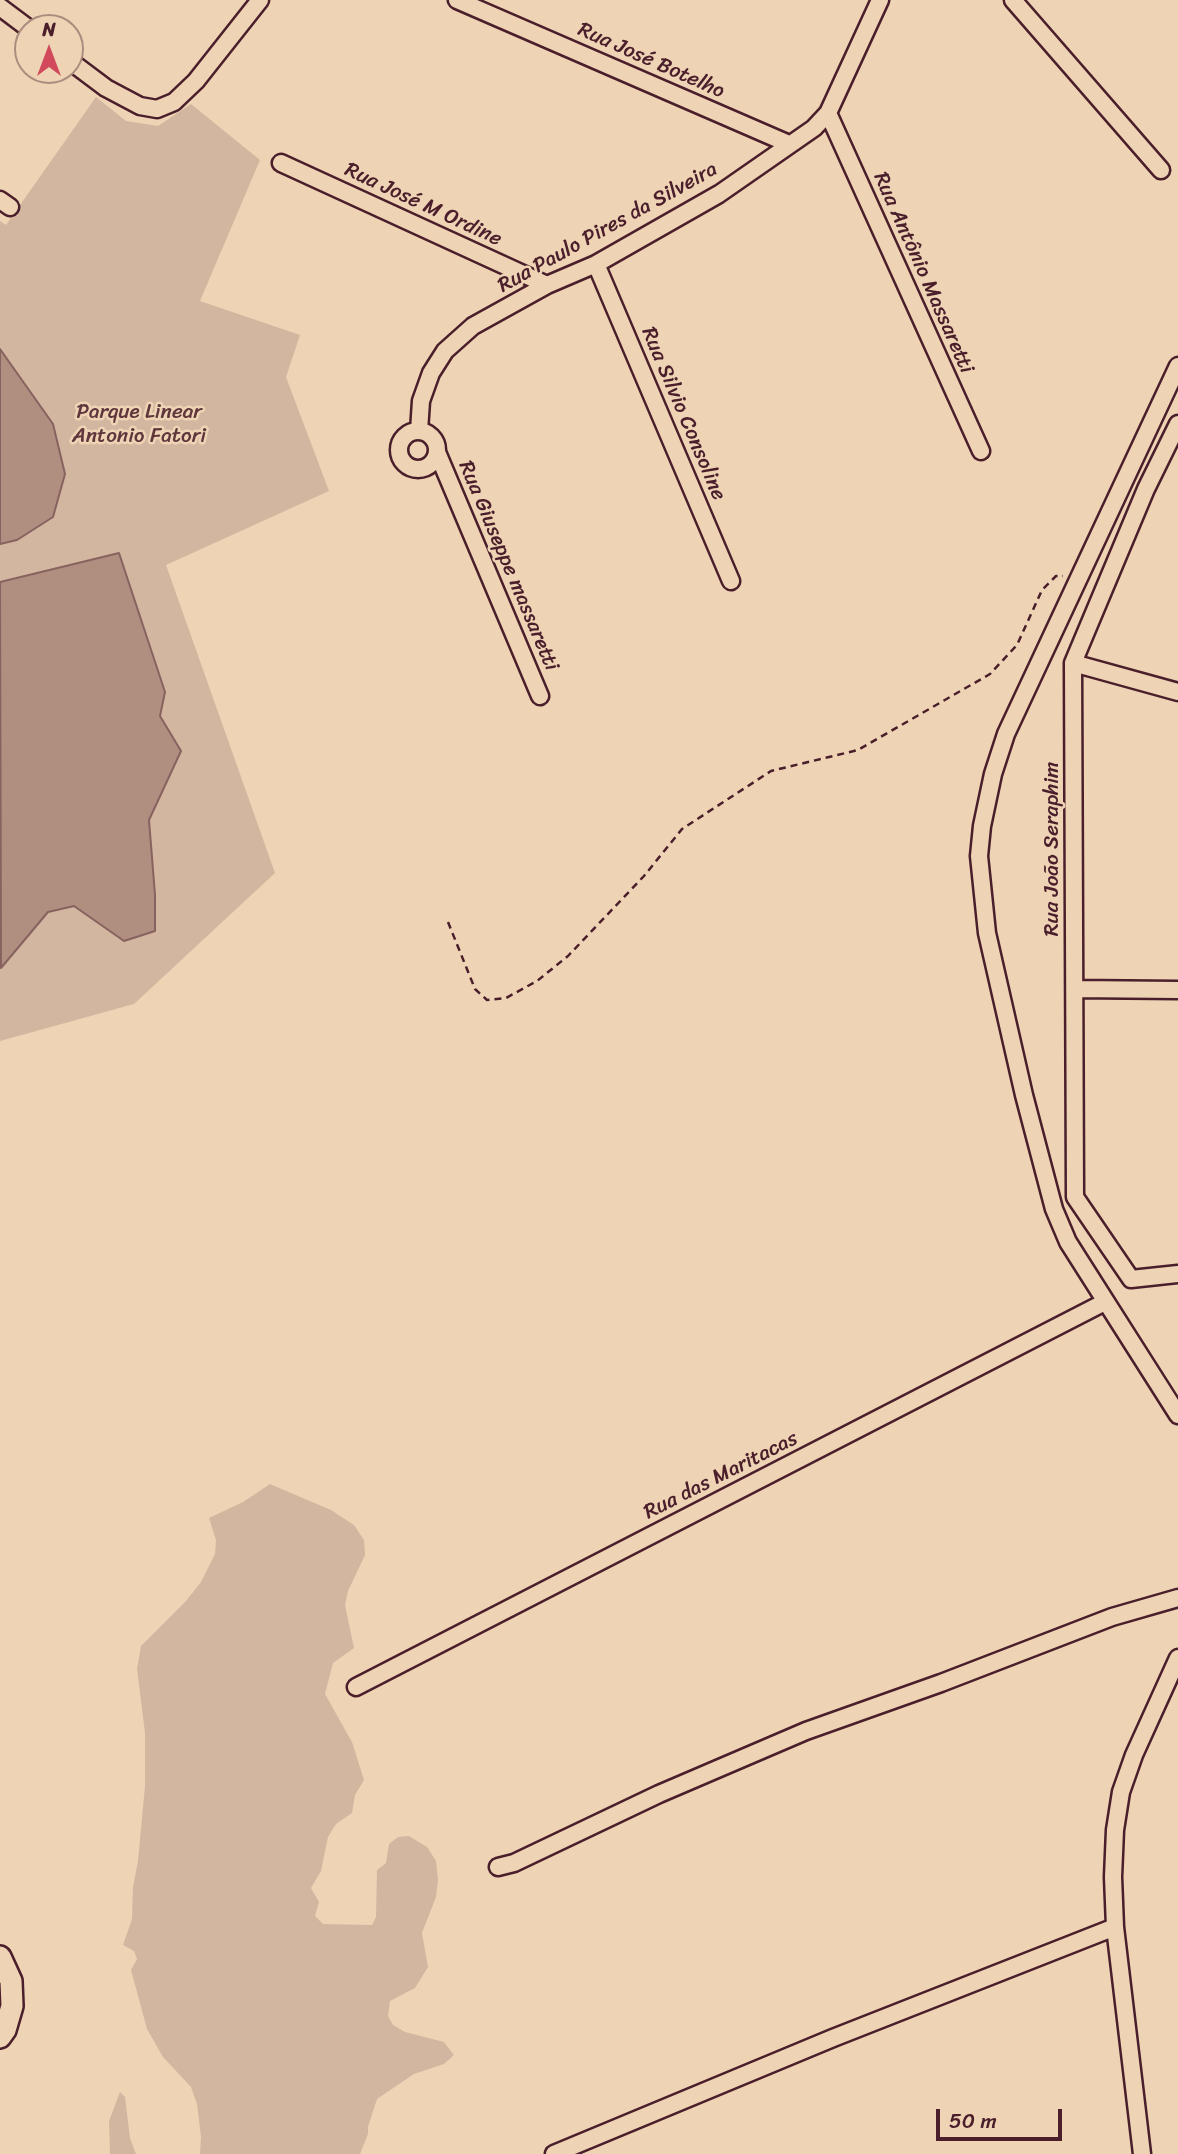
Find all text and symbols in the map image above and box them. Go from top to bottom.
text: N [42,13,56,46]
north arrow [14,14,84,84]
street label: Rua José Botelho [574,17,728,105]
street label: Rua Paulo Pires da Silveira [494,157,722,299]
street label: Rua José M Ordine [340,158,506,252]
street label: Rua Antônio Massaretti [867,168,979,378]
street label: Rua Silvio Consoline [635,324,731,504]
park label: Parque Linear Antonio Fatori [72,400,206,450]
street label: Rua Giuseppe massaretti [452,457,564,675]
street label: Rua João Seraphim [1040,762,1066,936]
street label: Rua das Maritacas [640,1426,802,1526]
scale bar [940,2094,1066,2138]
text: 50 m [949,2102,997,2140]

